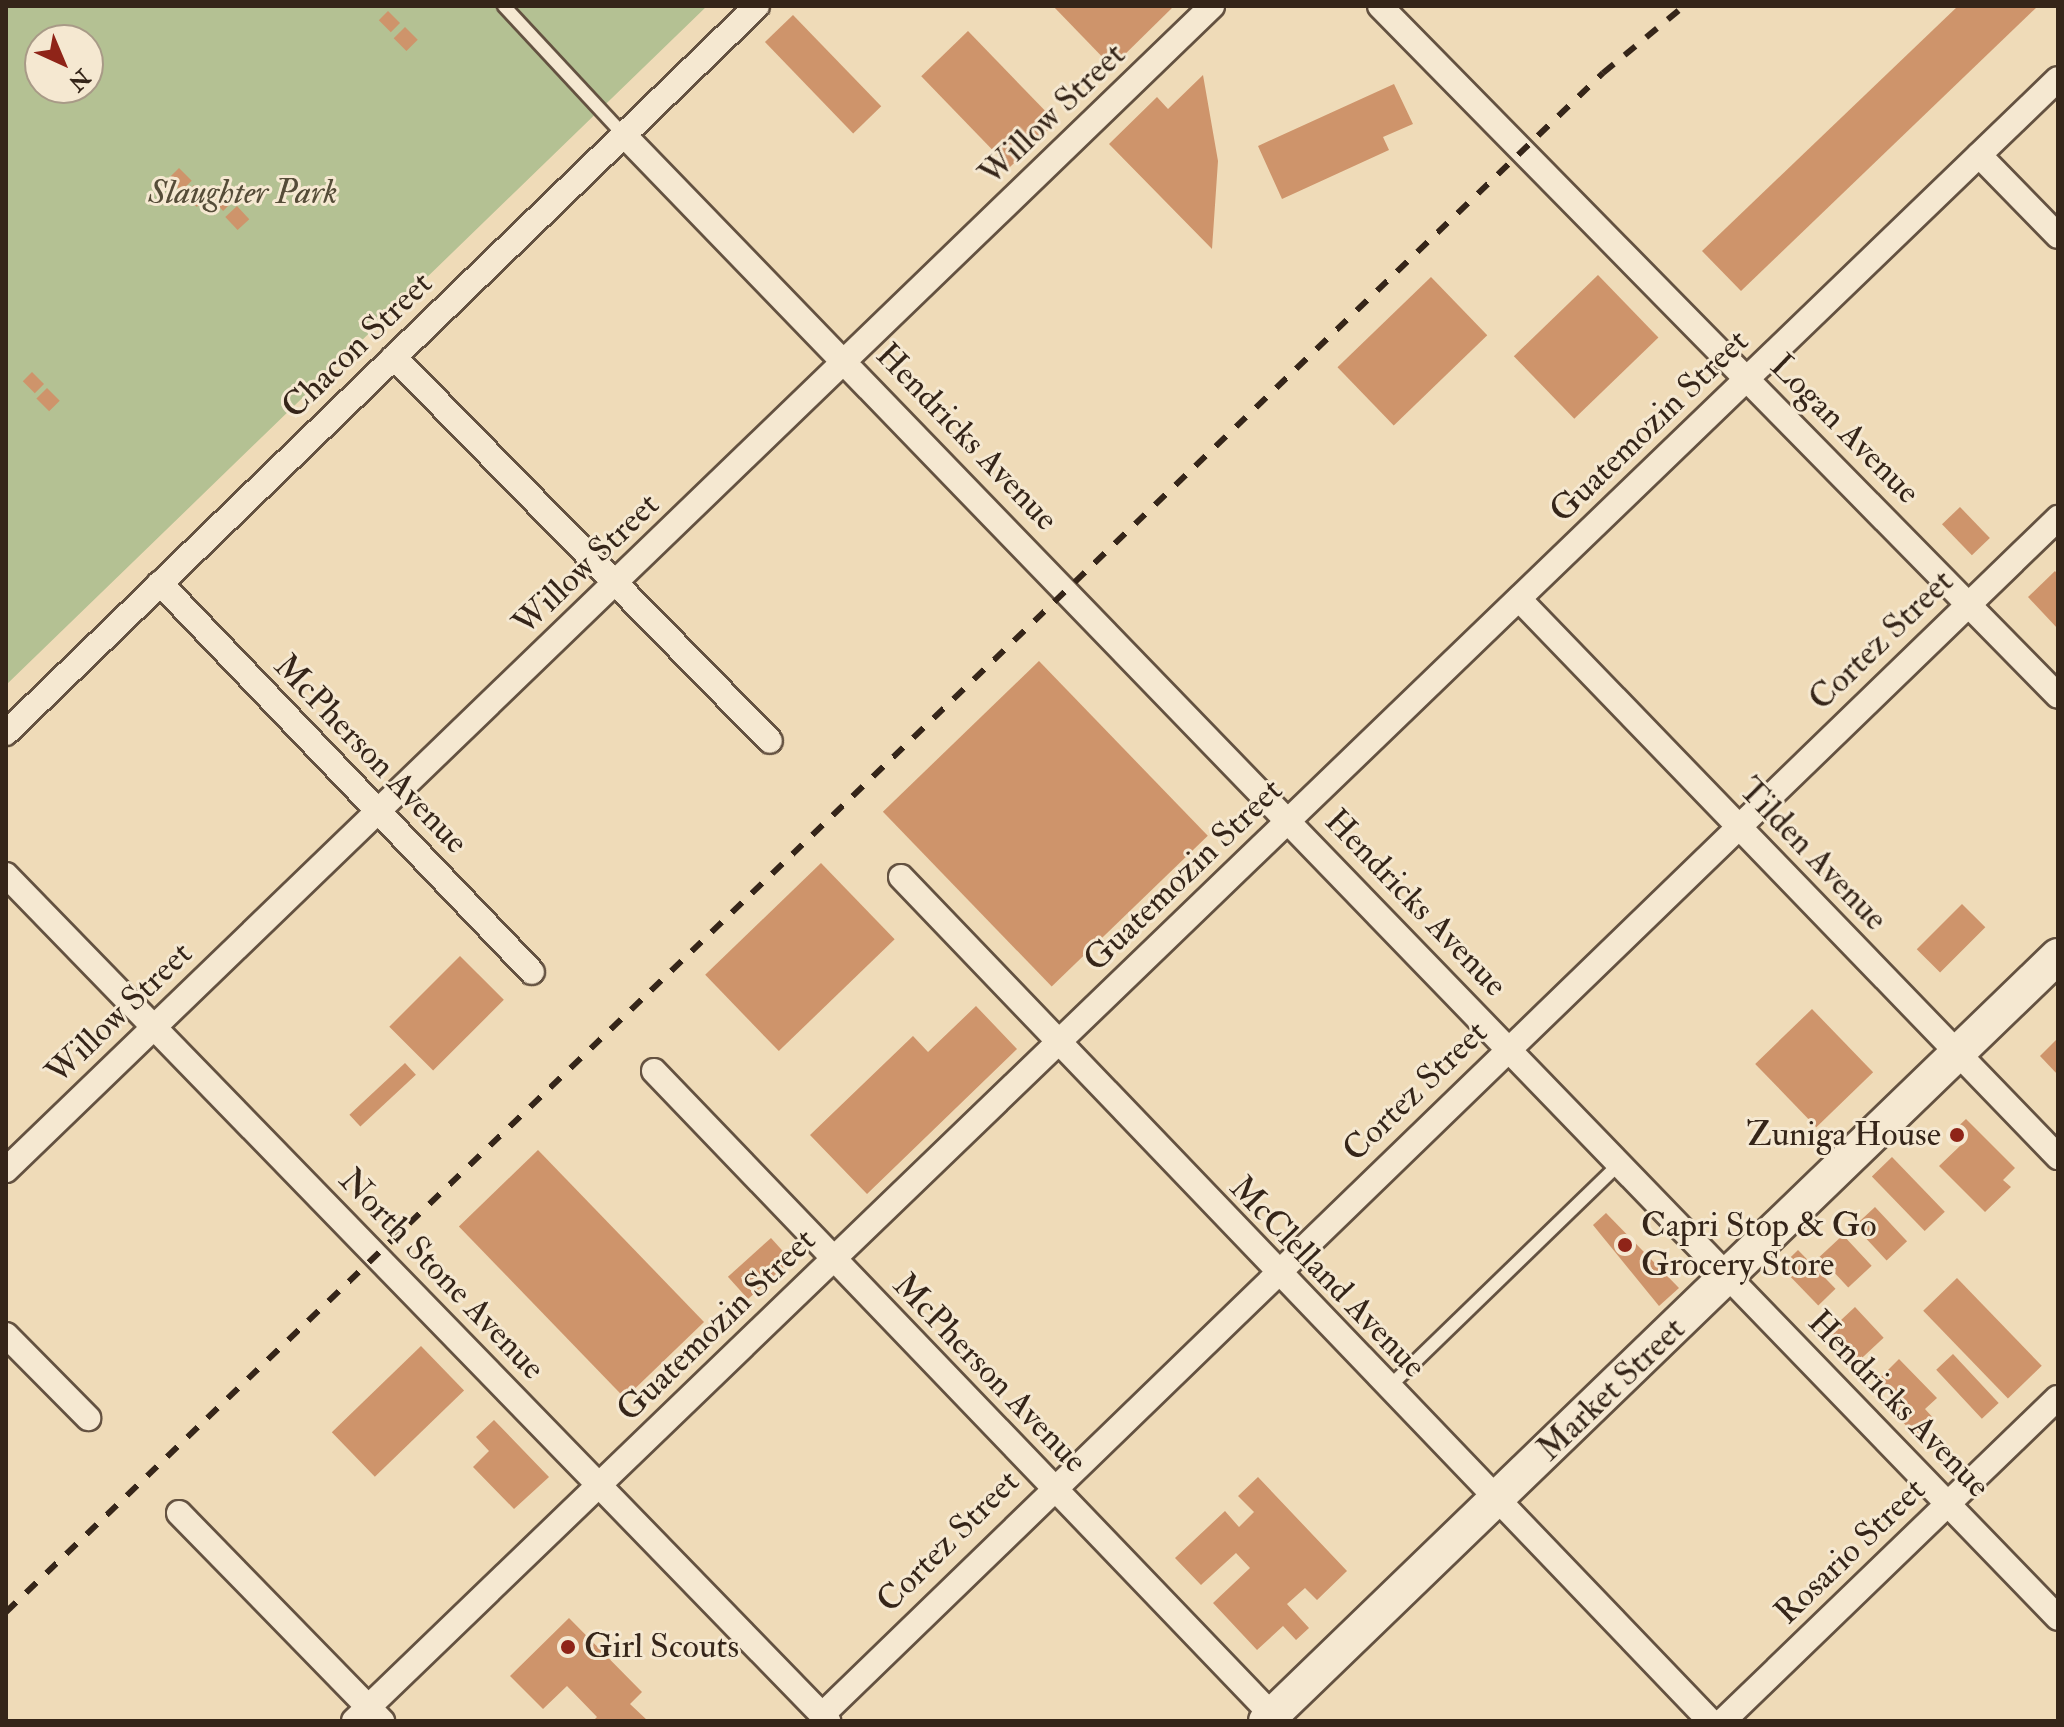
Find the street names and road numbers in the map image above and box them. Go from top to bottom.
street label: Willow Street [971,34,1133,194]
street label: Chacon Street [273,263,441,427]
street label: Guatemozin Street [1541,321,1757,531]
street label: Hendricks Avenue [867,335,1067,539]
street label: Logan Avenue [1762,346,1928,512]
street label: Willow Street [505,484,667,644]
street label: Cortez Street [1800,561,1962,719]
street label: McPherson Avenue [265,646,477,862]
street label: Tilden Avenue [1730,769,1896,939]
street label: Guatemozin Street [1075,770,1291,980]
street label: Hendricks Avenue [1316,801,1516,1005]
street label: Willow Street [38,933,200,1093]
street label: Cortez Street [1334,1012,1496,1170]
street label: North Stone Avenue [331,1160,553,1388]
street label: McClelland Avenue [1221,1168,1435,1386]
street label: Guatemozin Street [608,1220,824,1430]
street label: McPherson Avenue [884,1265,1096,1481]
street label: Hendricks Avenue [1799,1302,1999,1506]
street label: Market Street [1529,1309,1693,1469]
street label: Cortez Street [868,1461,1028,1621]
street label: Rosario Street [1766,1469,1934,1633]

